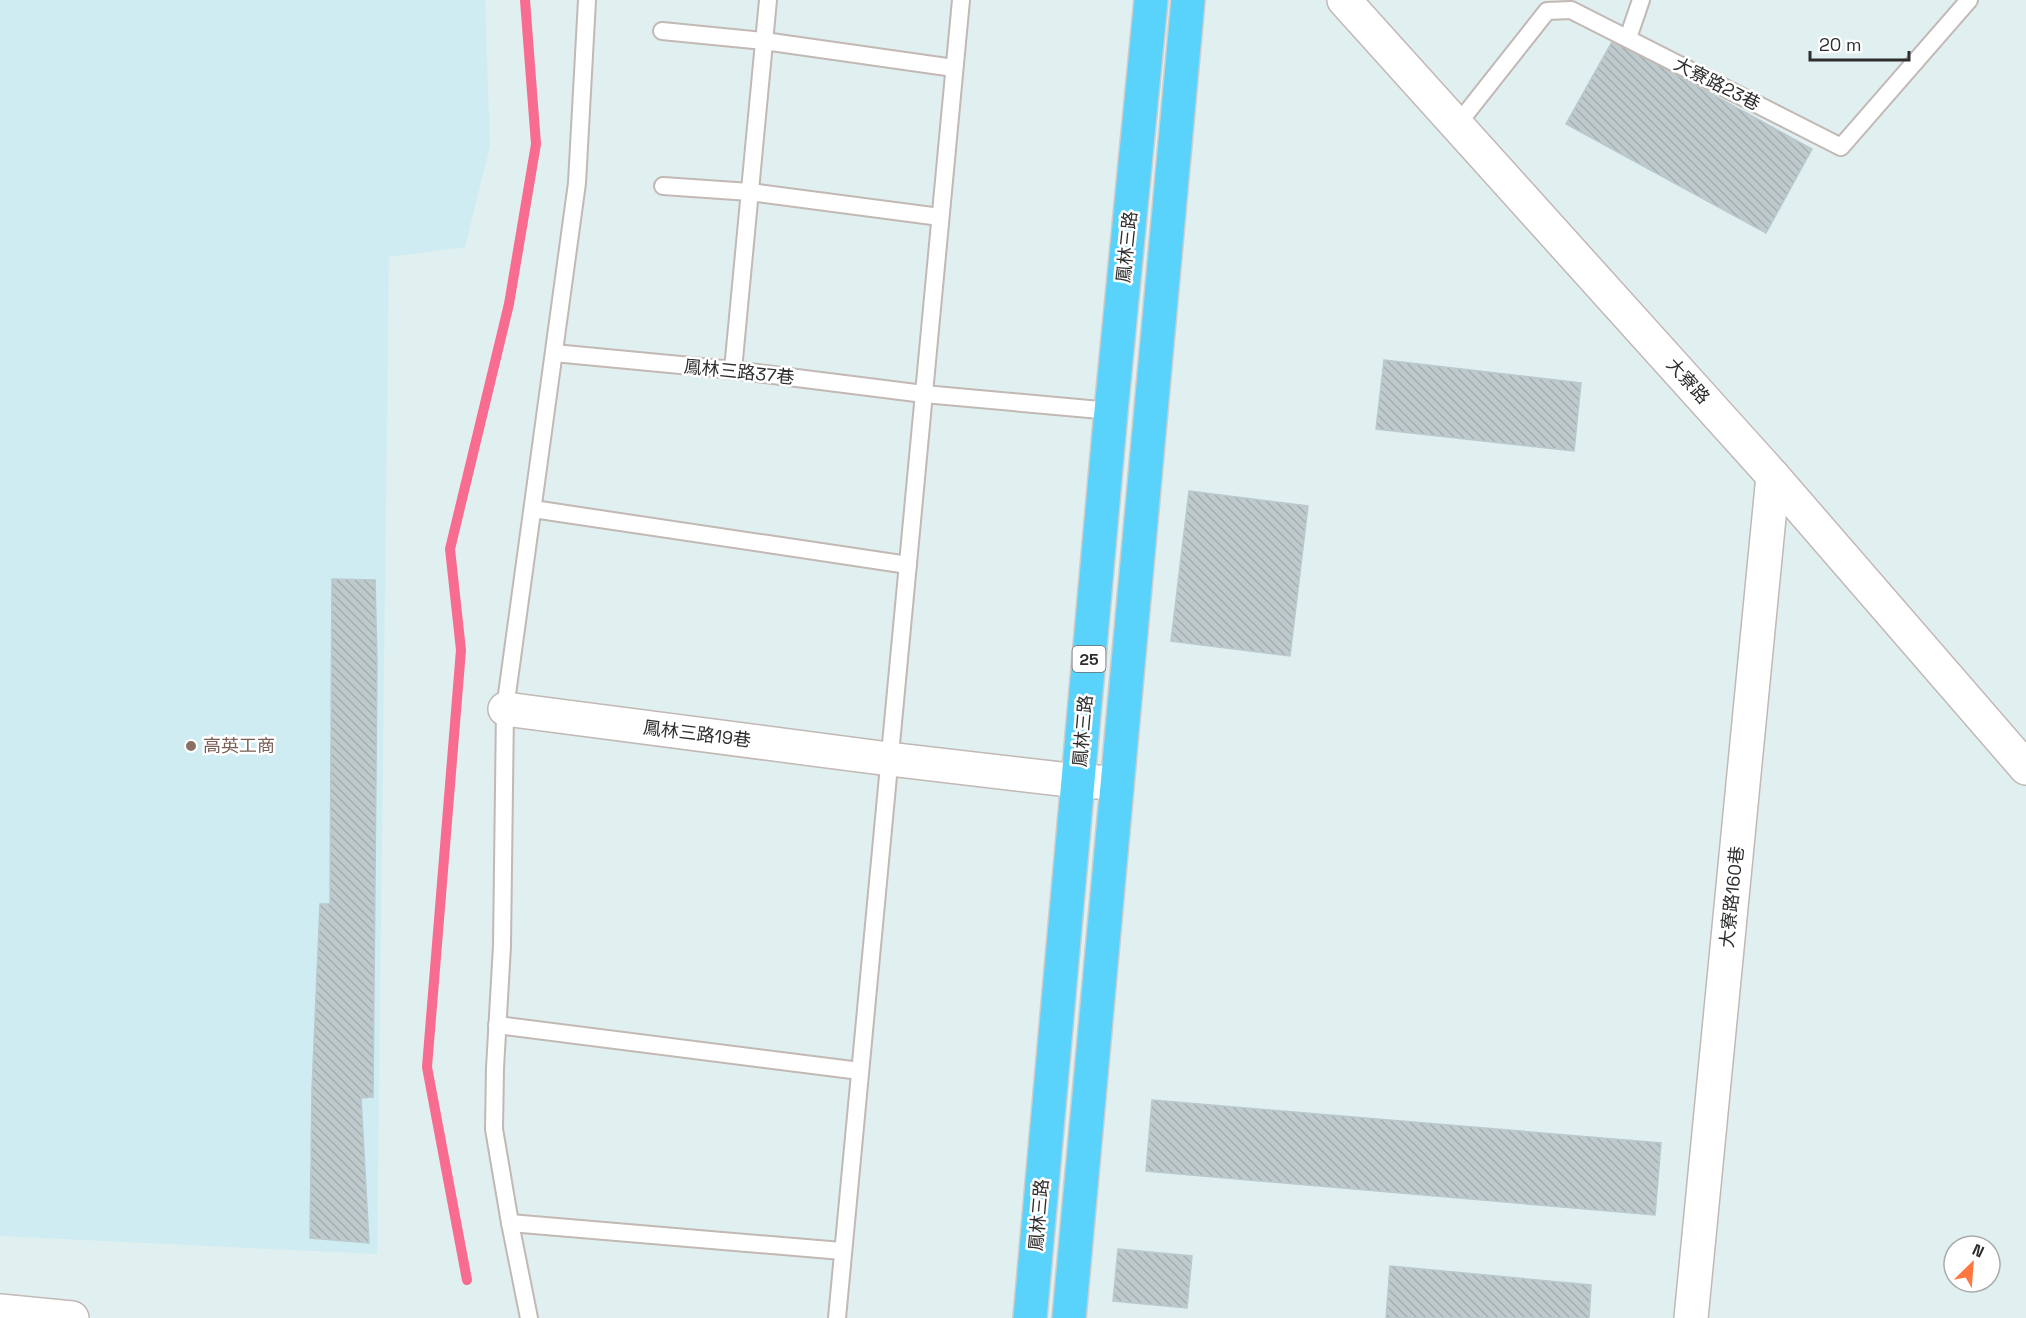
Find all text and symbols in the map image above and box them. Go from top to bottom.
scale bar [1810,24,1909,62]
text: 20 m [1819,33,1862,56]
street label: 大寮路23巷 [1670,52,1764,115]
street label: 鳳林三路 [1111,210,1142,284]
street label: 大寮路 [1662,353,1715,408]
street label: 鳳林三路37巷 [683,354,795,389]
road number: 25 [1072,646,1106,672]
street label: 鳳林三路 [1068,694,1097,768]
street label: 鳳林三路19巷 [642,715,752,752]
place label: 高英工商 [203,734,275,757]
marker: 高英工商 [184,739,198,753]
street label: 大寮路160巷 [1715,845,1748,949]
street label: 鳳林三路 [1024,1178,1053,1252]
north arrow [1942,1234,2002,1294]
text: N [1969,1239,1987,1263]

